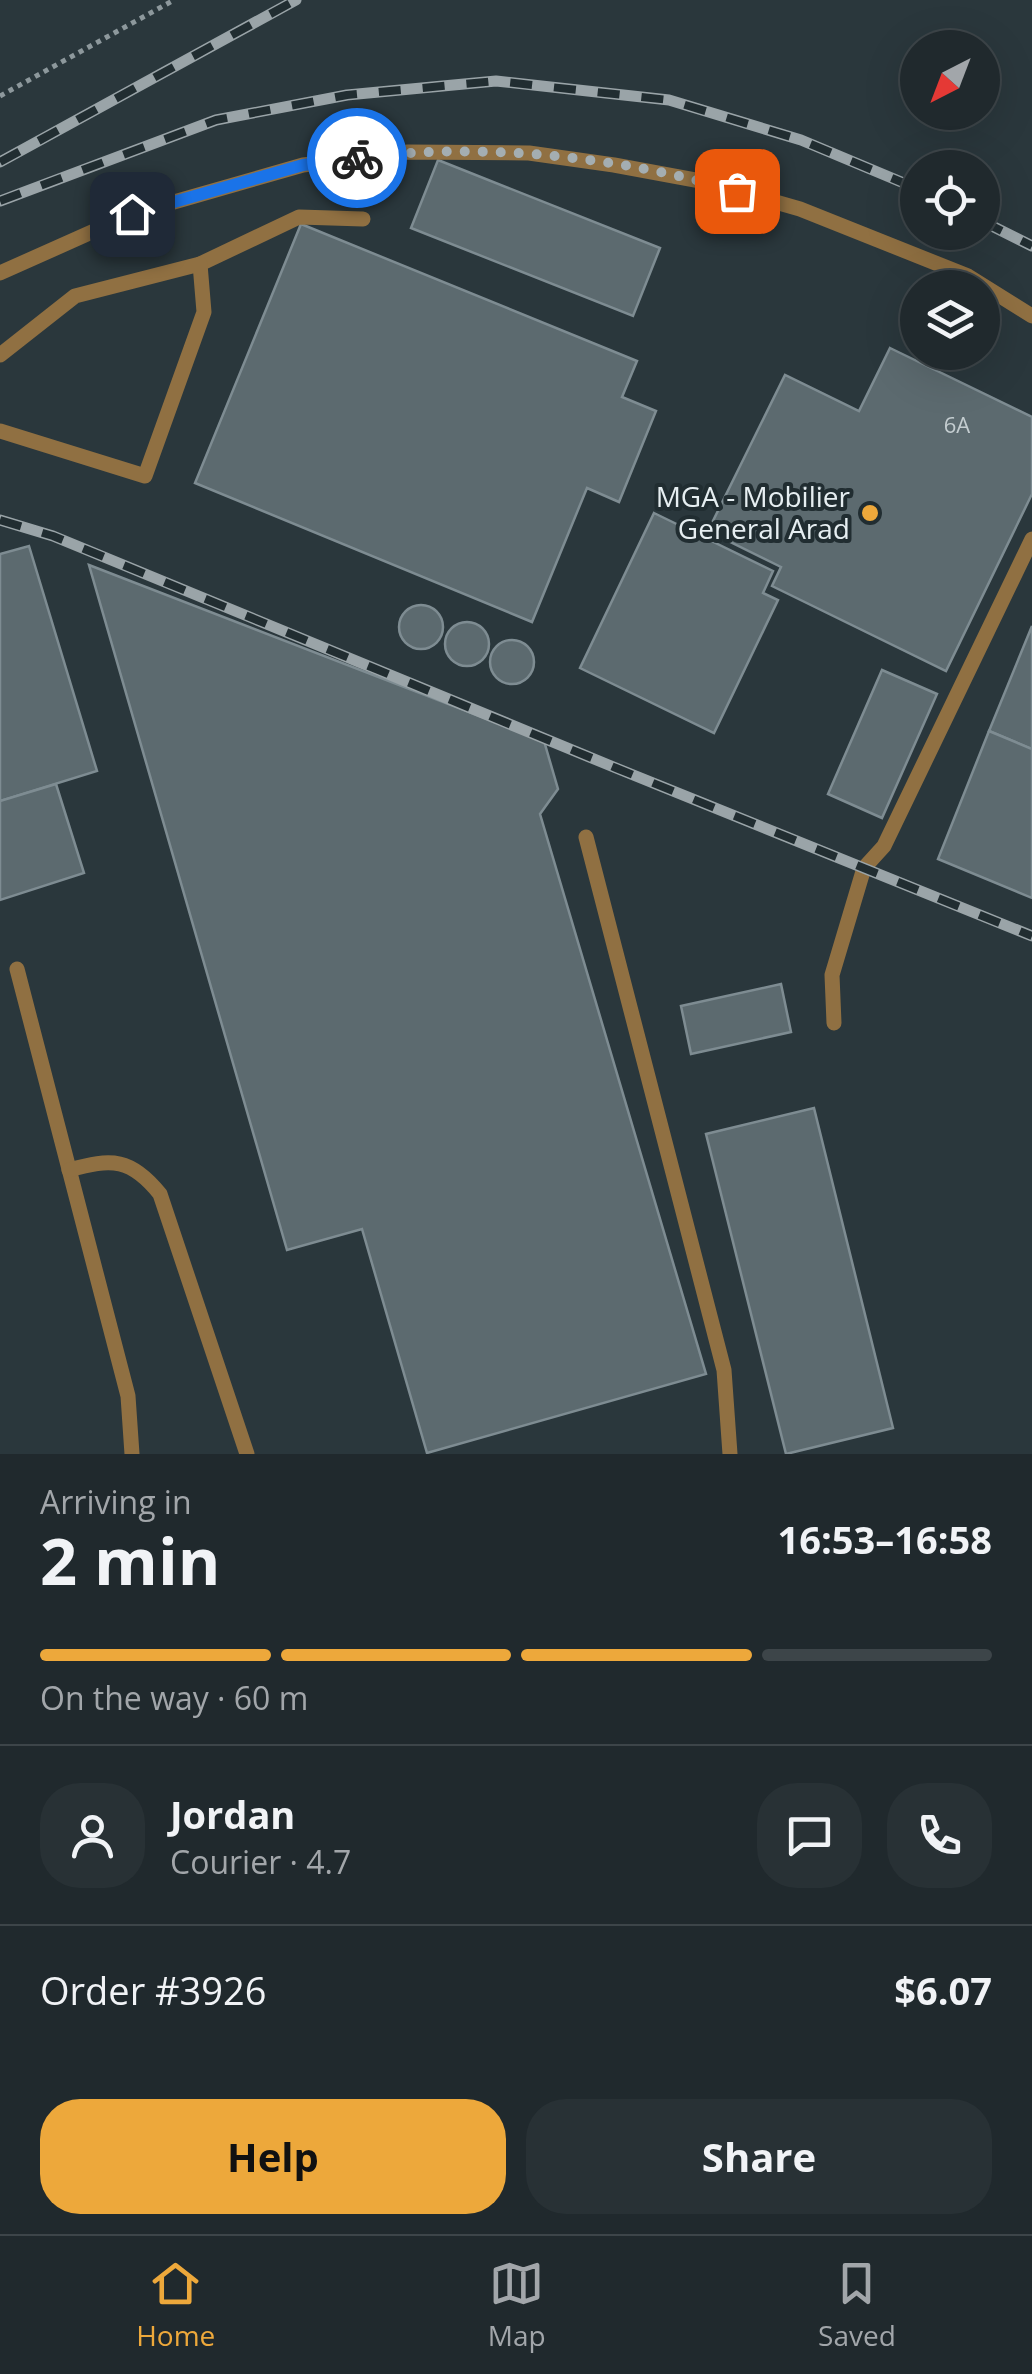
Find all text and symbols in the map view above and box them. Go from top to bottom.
north arrow [900,30,1000,130]
map controls [900,30,1000,370]
courier [307,108,407,208]
icon: bike [330,131,385,186]
pin [695,149,780,234]
button: locate [900,150,1000,250]
icon: bag [710,164,765,219]
pin [90,172,175,257]
icon: home [105,187,160,242]
button: layers [900,270,1000,370]
house number: 6A [944,409,970,439]
place label: MGA - Mobilier General Arad [656,477,851,547]
marker: MGA - Mobilier General Arad [859,502,881,524]
text: Arriving in [40,1480,192,1523]
text: 16:53–16:58 [778,1513,992,1565]
text: 2 min [40,1516,220,1604]
text: On the way · 60 m [40,1676,308,1719]
button: person [40,1783,145,1888]
button: chat [757,1783,862,1888]
button: phone [887,1783,992,1888]
text: Jordan [170,1788,295,1840]
text: Courier · 4.7 [170,1840,351,1883]
text: Order #3926 [40,1964,267,2016]
text: $6.07 [894,1964,992,2016]
button: Help [40,2099,506,2214]
button: Share [526,2099,992,2214]
tab: Home [136,2256,215,2354]
tab: Map [488,2256,546,2354]
tab: Saved [818,2256,896,2354]

